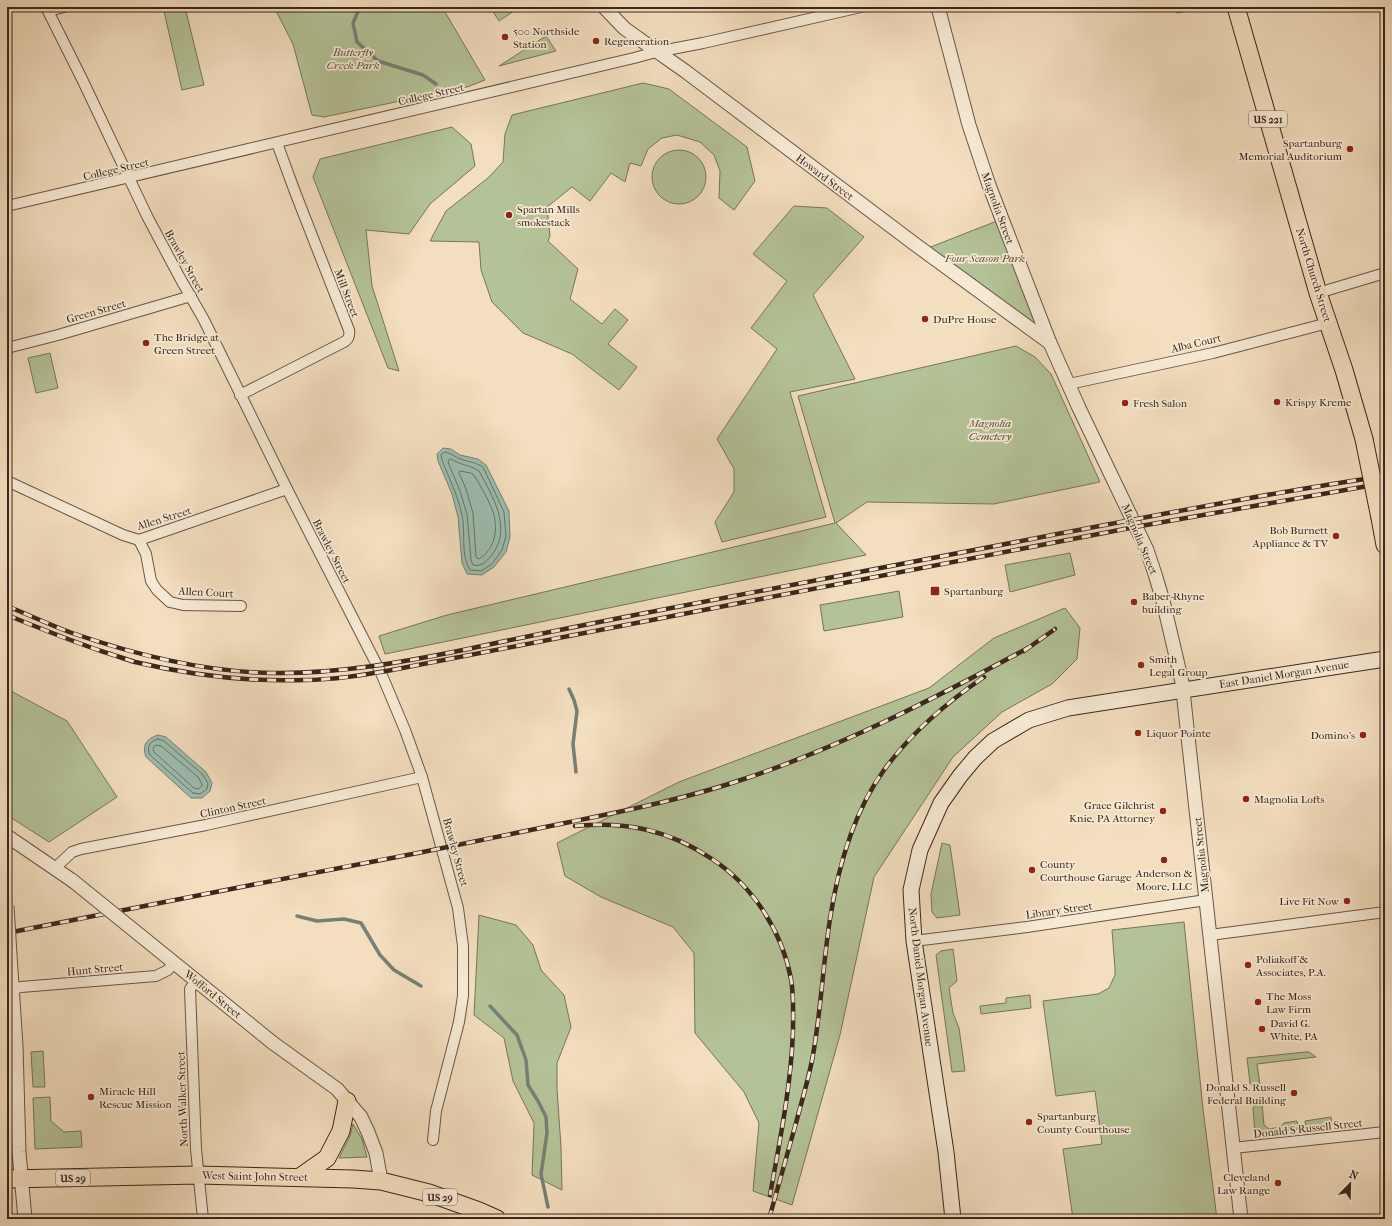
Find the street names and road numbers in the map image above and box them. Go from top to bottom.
street label: College Street [397,81,465,108]
road number: US 221 [1249,111,1287,127]
street label: Howard Street [793,151,856,203]
street label: College Street [82,156,150,183]
street label: Magnolia Street [978,170,1017,246]
street label: Brawley Street [162,227,207,295]
street label: North Church Street [1293,227,1334,324]
street label: Mill Street [331,267,362,319]
street label: Green Street [65,297,127,326]
street label: Alba Court [1169,331,1223,356]
street label: Magnolia Street [1119,502,1160,577]
street label: Allen Street [134,504,193,533]
street label: Brawley Street [310,517,353,586]
street label: Allen Court [177,585,234,600]
street label: East Daniel Morgan Avenue [1218,658,1350,691]
street label: Clinton Street [199,794,267,821]
street label: Brawley Street [440,816,471,888]
street label: Magnolia Street [1191,817,1212,893]
street label: Library Street [1025,899,1093,922]
street label: North Daniel Morgan Avenue [906,907,936,1048]
street label: Hunt Street [66,961,124,978]
street label: Wofford Street [181,967,244,1021]
street label: North Walker Street [174,1051,191,1147]
street label: Donald S Russell Street [1253,1116,1363,1141]
street label: West Saint John Street [201,1169,308,1184]
road number: US 29 [56,1170,90,1186]
road number: US 29 [423,1189,457,1205]

